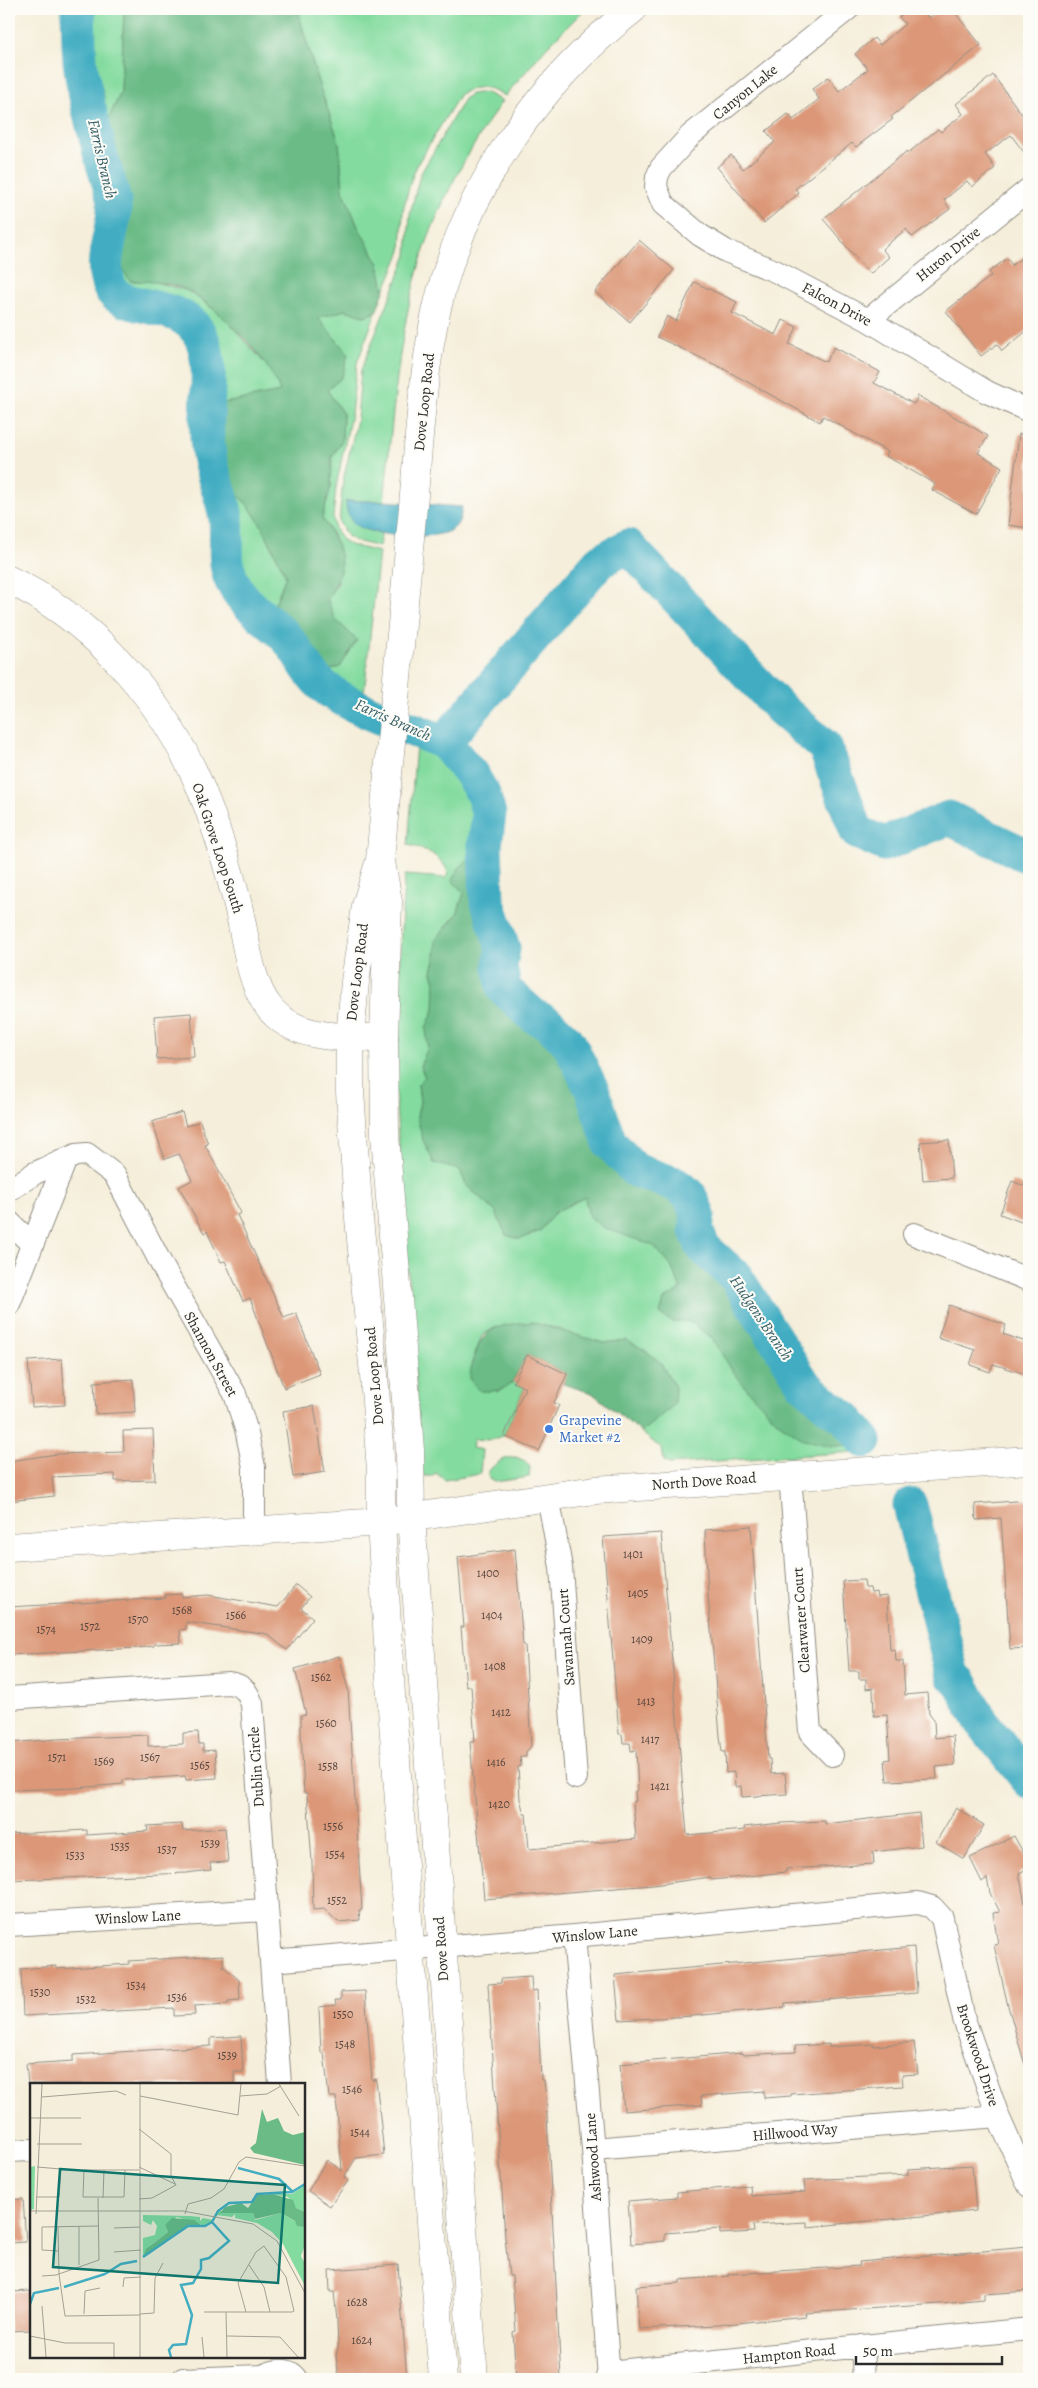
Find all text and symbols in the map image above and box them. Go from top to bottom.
street label: Canyon Lake [708,60,782,124]
water label: Farris Branch [82,117,122,201]
street label: Huron Drive [912,222,985,286]
street label: Falcon Drive [799,277,876,331]
street label: Dove Loop Road [409,351,439,452]
water label: Farris Branch [352,693,435,747]
street label: Oak Grove Loop South [187,780,249,916]
street label: Dove Loop Road [341,921,373,1022]
water label: Hudgens Branch [724,1271,798,1365]
street label: Shannon Street [179,1308,243,1400]
street label: Dove Loop Road [360,1325,388,1426]
place label: Grapevine Market #2 [559,1410,622,1447]
marker: Grapevine Market #2 [543,1423,555,1435]
street label: North Dove Road [651,1467,758,1495]
house number: 1401 [623,1546,643,1562]
house number: 1400 [477,1565,499,1581]
street label: Clearwater Court [787,1566,815,1673]
house number: 1405 [627,1585,649,1601]
street label: Savannah Court [553,1588,579,1686]
house number: 1568 [172,1602,192,1618]
house number: 1566 [226,1607,247,1623]
house number: 1404 [481,1607,503,1623]
house number: 1570 [128,1611,148,1627]
house number: 1572 [80,1618,100,1634]
house number: 1574 [36,1621,56,1637]
house number: 1409 [631,1631,653,1647]
house number: 1408 [484,1658,506,1674]
house number: 1562 [311,1669,332,1685]
house number: 1413 [637,1693,655,1709]
house number: 1412 [491,1704,511,1720]
house number: 1560 [315,1715,337,1731]
street label: Dublin Circle [243,1726,269,1808]
house number: 1417 [641,1731,660,1747]
house number: 1571 [48,1749,66,1765]
house number: 1567 [140,1749,161,1765]
house number: 1569 [94,1753,114,1769]
house number: 1416 [486,1754,506,1770]
house number: 1565 [190,1757,210,1773]
house number: 1558 [318,1758,338,1774]
house number: 1421 [650,1778,670,1794]
house number: 1420 [488,1796,510,1812]
house number: 1556 [323,1818,343,1834]
house number: 1539 [200,1835,220,1851]
house number: 1535 [110,1838,130,1854]
house number: 1537 [157,1841,178,1857]
house number: 1554 [325,1846,345,1862]
house number: 1533 [65,1847,85,1863]
house number: 1552 [327,1892,347,1908]
street label: Winslow Lane [94,1905,182,1929]
street label: Dove Road [429,1915,453,1982]
street label: Winslow Lane [550,1920,639,1948]
house number: 1534 [126,1977,146,1993]
house number: 1530 [30,1984,50,2000]
house number: 1536 [167,1989,187,2005]
house number: 1532 [76,1991,96,2007]
street label: Brookwood Drive [952,2001,1004,2109]
house number: 1550 [333,2006,353,2022]
house number: 1548 [335,2036,355,2052]
house number: 1539 [217,2047,237,2063]
house number: 1546 [342,2081,363,2097]
inset map [30,2083,305,2358]
street label: Ashwood Lane [580,2112,606,2203]
street label: Hillwood Way [752,2118,839,2146]
house number: 1544 [350,2124,371,2140]
house number: 1628 [346,2294,368,2310]
house number: 1624 [352,2332,373,2348]
scale bar [856,2333,1002,2365]
street label: Hampton Road [742,2339,837,2369]
text: 50 m [863,2341,893,2361]

